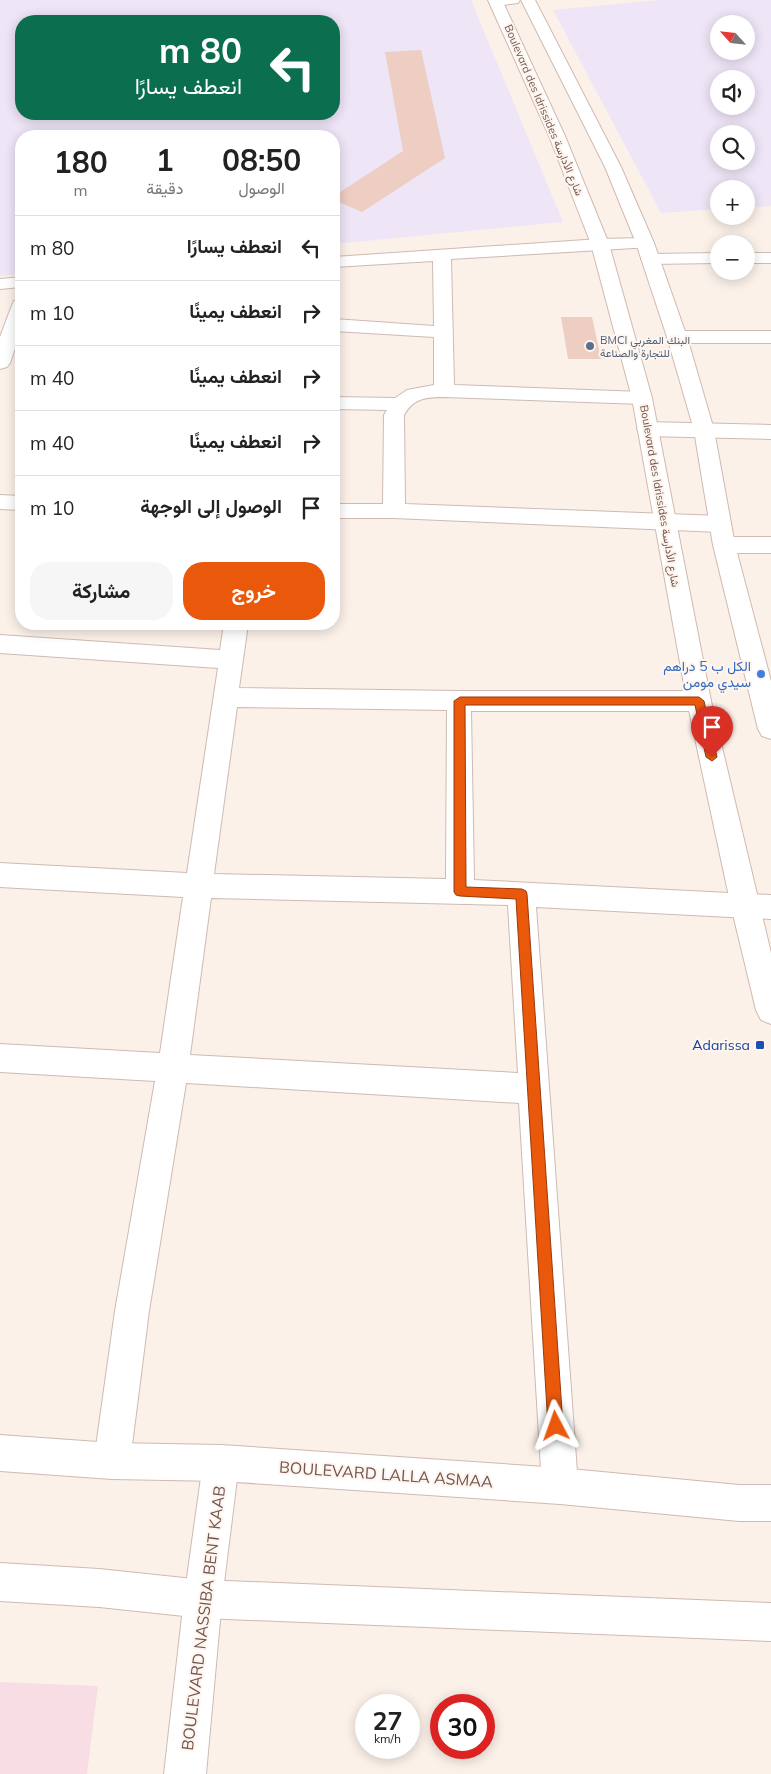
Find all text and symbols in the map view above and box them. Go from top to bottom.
north arrow [710,15,755,60]
map controls [710,15,755,280]
street label: Boulevard des Idrissides شارع الأدارسة [501,22,587,198]
text: 80 m [159,28,242,72]
icon: left [260,35,325,100]
button: sound [710,70,755,115]
text: انعطف يسارًا [135,72,242,100]
button: search [710,125,755,170]
text: 1 [156,141,174,179]
text: 08:50 [222,141,301,179]
text: 180 [54,143,108,181]
text: دقيقة [146,178,183,198]
text: الوصول [239,178,285,198]
text: m [74,180,88,200]
button: + [710,180,755,225]
text: انعطف يسارًا [187,234,282,258]
icon: left [297,234,325,262]
button: − [710,235,755,280]
text: 80 m [30,236,74,260]
text: انعطف يمينًا [189,299,282,323]
icon: right [297,299,325,327]
text: 10 m [30,301,74,325]
place label: BMCI البنك المغربي للتجارة والصناعة [600,333,690,360]
marker: BMCI البنك المغربي للتجارة والصناعة [584,340,596,352]
text: انعطف يمينًا [189,364,282,388]
icon: right [297,364,325,392]
text: 40 m [30,366,74,390]
street label: Boulevard des Idrissides شارع الأدارسة [636,404,683,589]
text: انعطف يمينًا [189,429,282,453]
icon: right [297,429,325,457]
text: 40 m [30,431,74,455]
text: الوصول إلى الوجهة [140,494,282,518]
icon: arrive [297,494,325,522]
text: 10 m [30,496,74,520]
button: مشاركة [30,562,173,620]
button: خروج [183,562,325,620]
place label: الكل ب 5 دراهم سيدي مومن [663,657,751,694]
marker: الكل ب 5 دراهم سيدي مومن [755,668,767,680]
pin [691,706,733,757]
icon: arrive [698,713,726,741]
place label: Adarissa [692,1036,750,1054]
marker: Adarissa [754,1039,766,1051]
position arrow [529,1399,581,1451]
street label: BOULEVARD LALLA ASMAA [278,1457,494,1491]
street label: BOULEVARD NASSIBA BENT KAAB [177,1484,229,1752]
speed limit sign: 30 [430,1694,495,1759]
text: 27 [372,1705,403,1736]
text: km/h [374,1731,401,1746]

